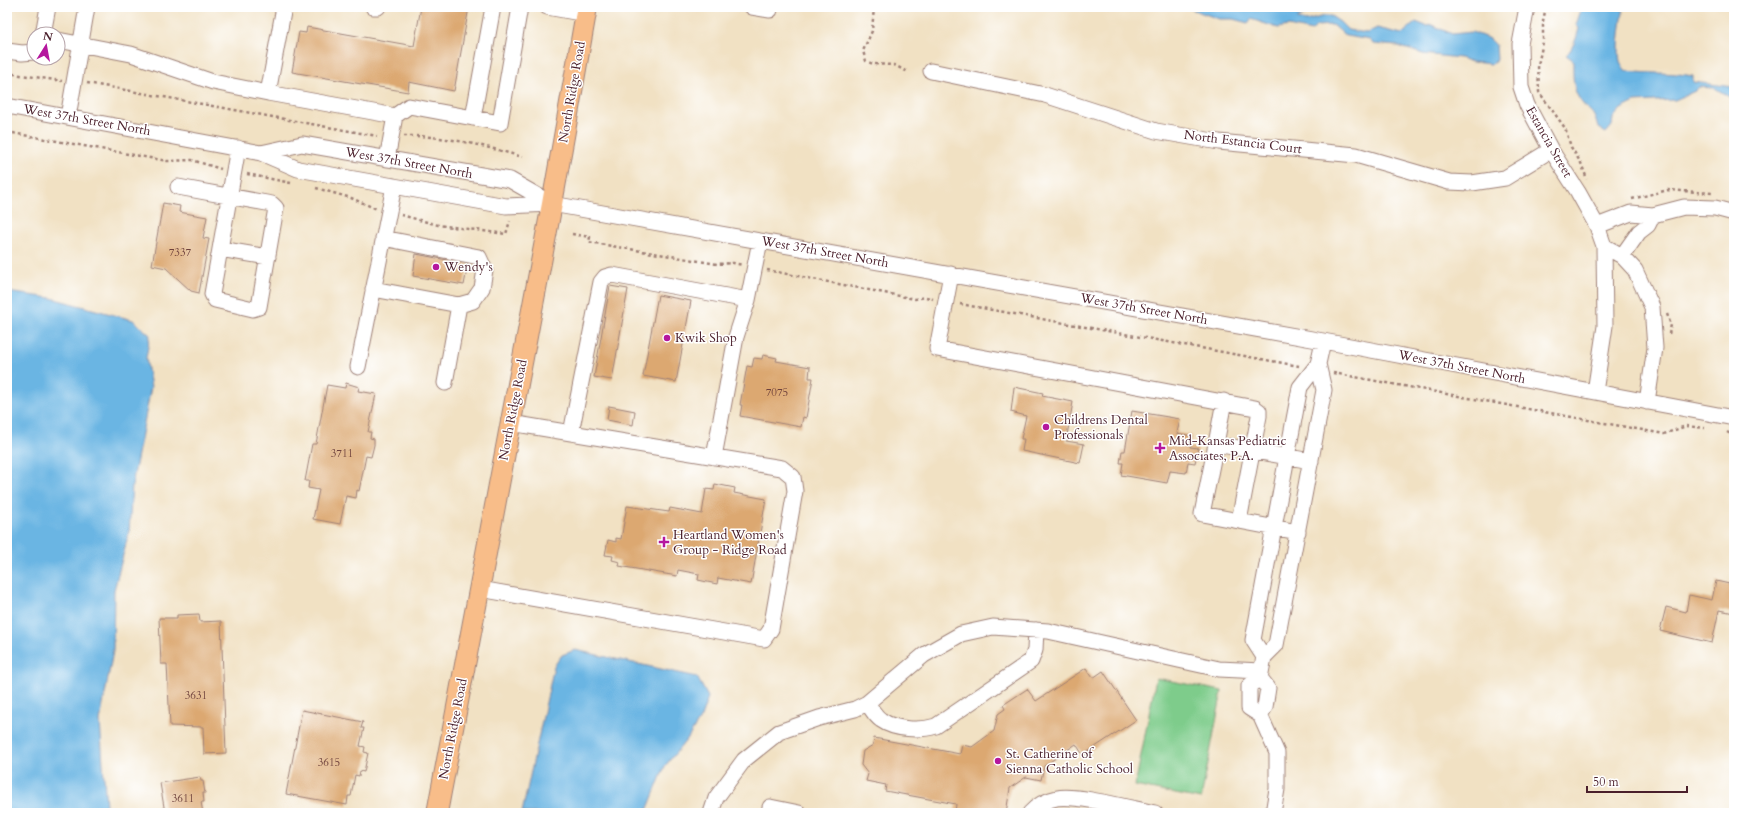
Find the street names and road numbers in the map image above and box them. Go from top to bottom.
street label: North Ridge Road [554,40,590,144]
street label: West 37th Street North [21,100,152,140]
street label: Estancia Street [1521,103,1577,181]
street label: North Estancia Court [1183,126,1303,158]
street label: West 37th Street North [343,143,474,183]
street label: West 37th Street North [759,232,890,272]
street label: West 37th Street North [1078,289,1209,329]
street label: West 37th Street North [1396,346,1527,388]
street label: North Ridge Road [494,358,532,462]
street label: North Ridge Road [434,677,472,781]

